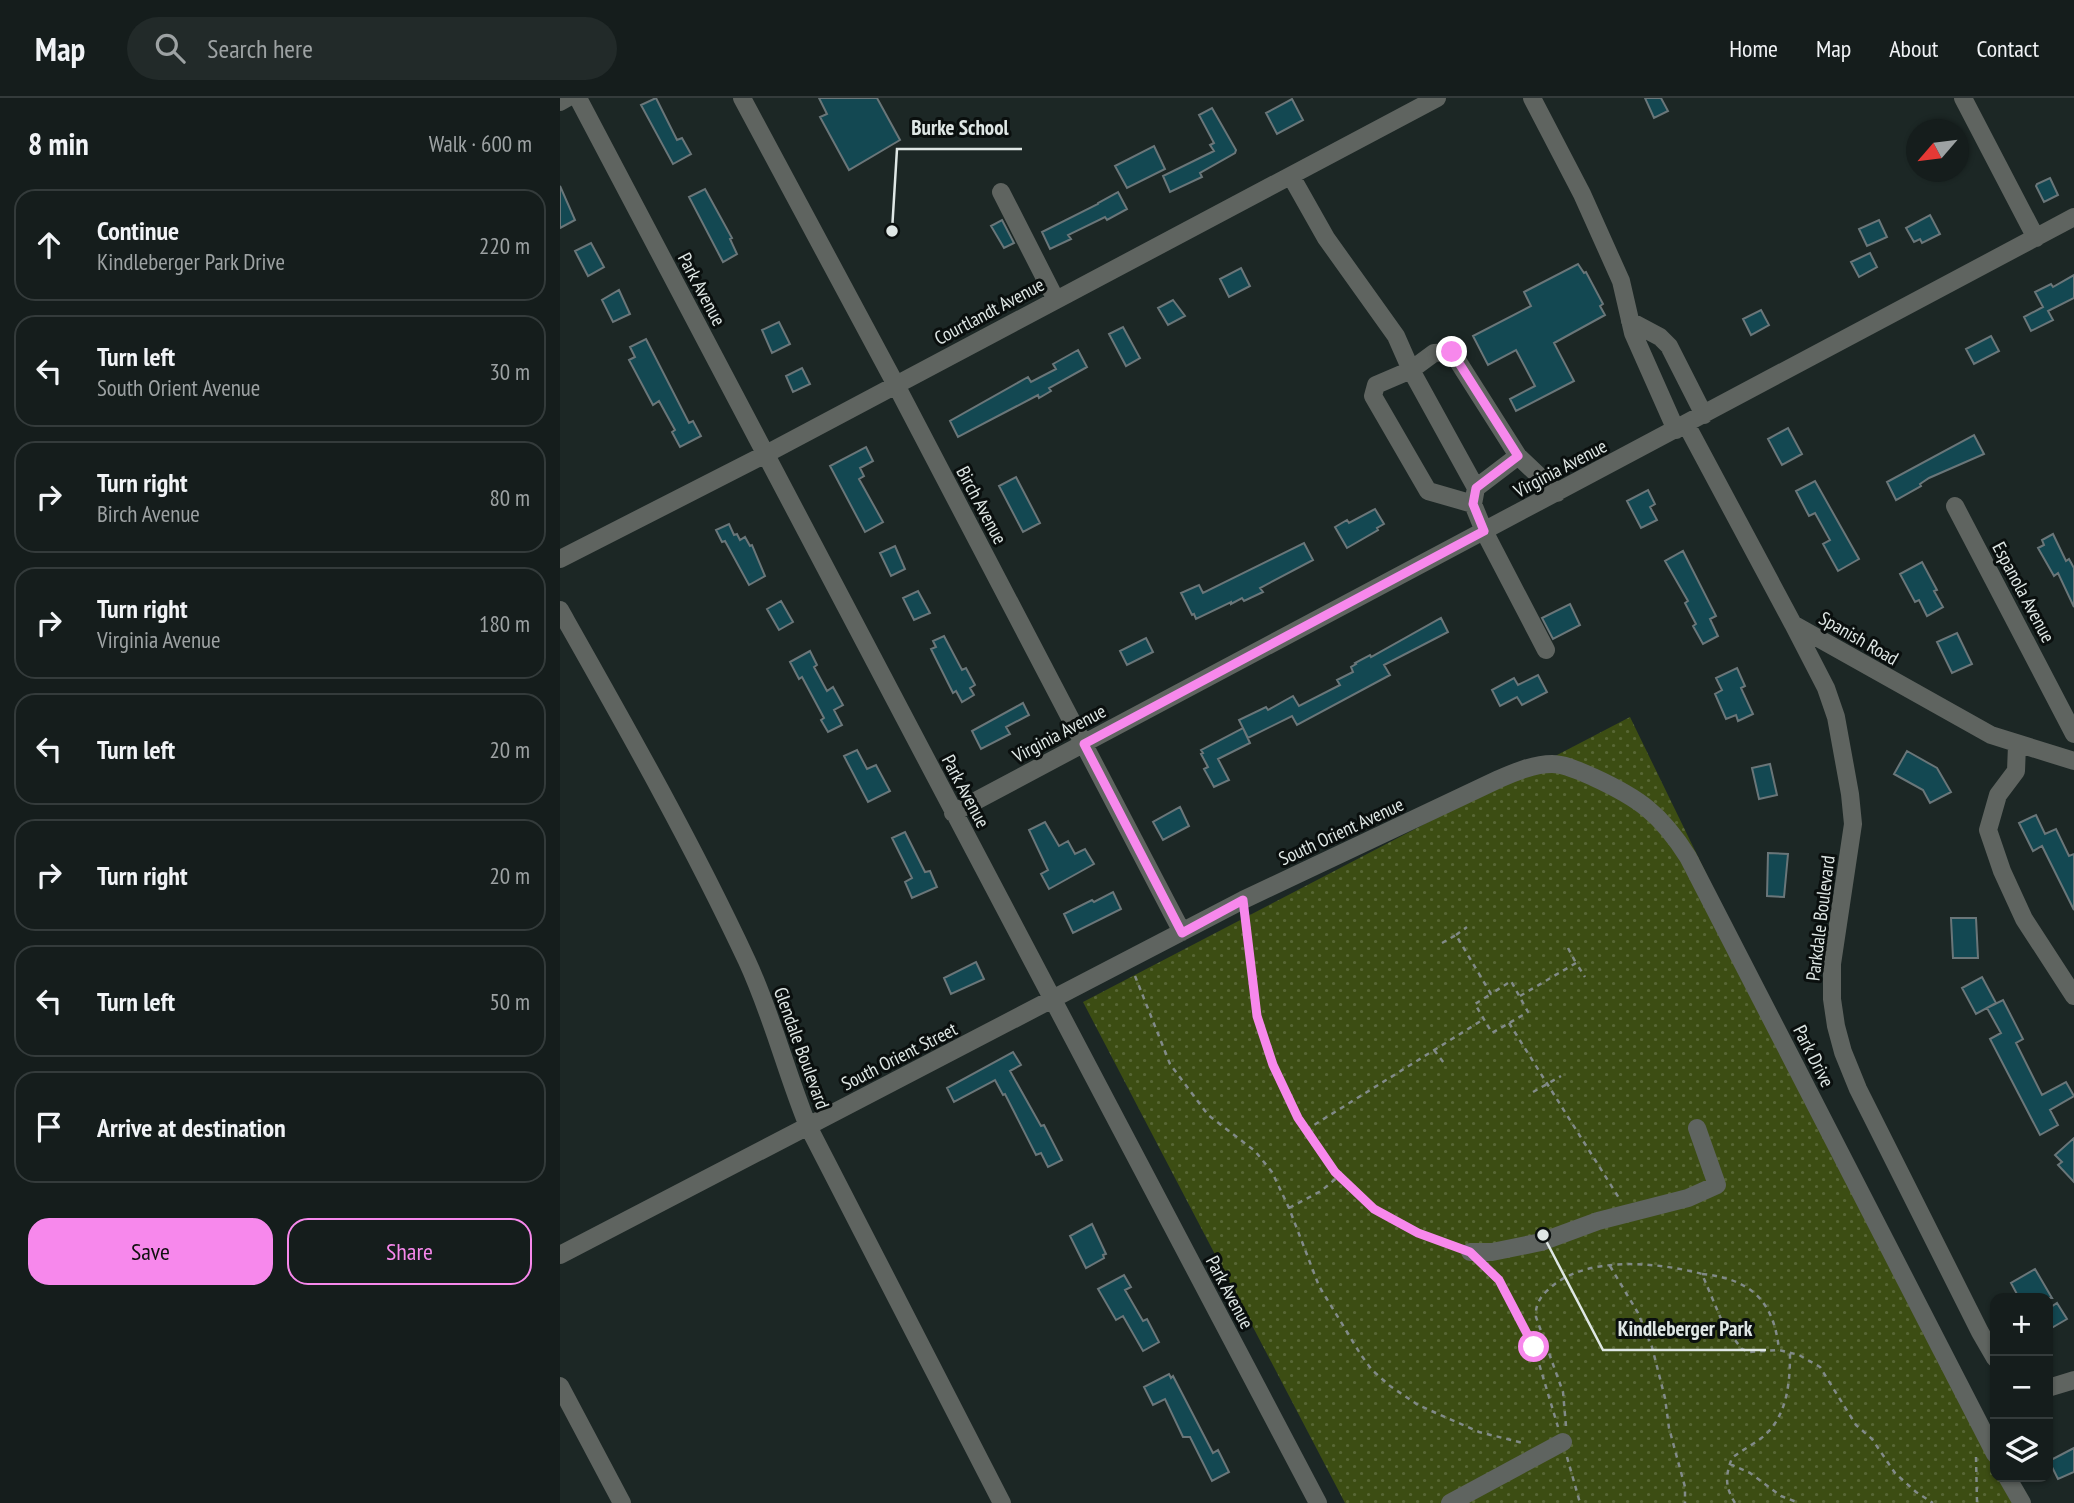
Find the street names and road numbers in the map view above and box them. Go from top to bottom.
street label: Park Avenue [673,248,731,330]
street label: Courtlandt Avenue [930,272,1048,350]
street label: Virginia Avenue [1508,433,1611,503]
street label: Birch Avenue [951,462,1013,548]
street label: Espanola Avenue [1987,538,2061,647]
street label: Spanish Road [1815,606,1903,670]
street label: Virginia Avenue [1007,698,1110,768]
street label: Park Avenue [937,750,995,832]
street label: South Orient Avenue [1275,792,1407,870]
street label: Parkdale Boulevard [1800,854,1840,982]
street label: Glendale Boulevard [769,984,835,1112]
street label: South Orient Street [837,1016,962,1095]
street label: Park Drive [1788,1021,1840,1091]
street label: Park Avenue [1201,1251,1259,1333]

